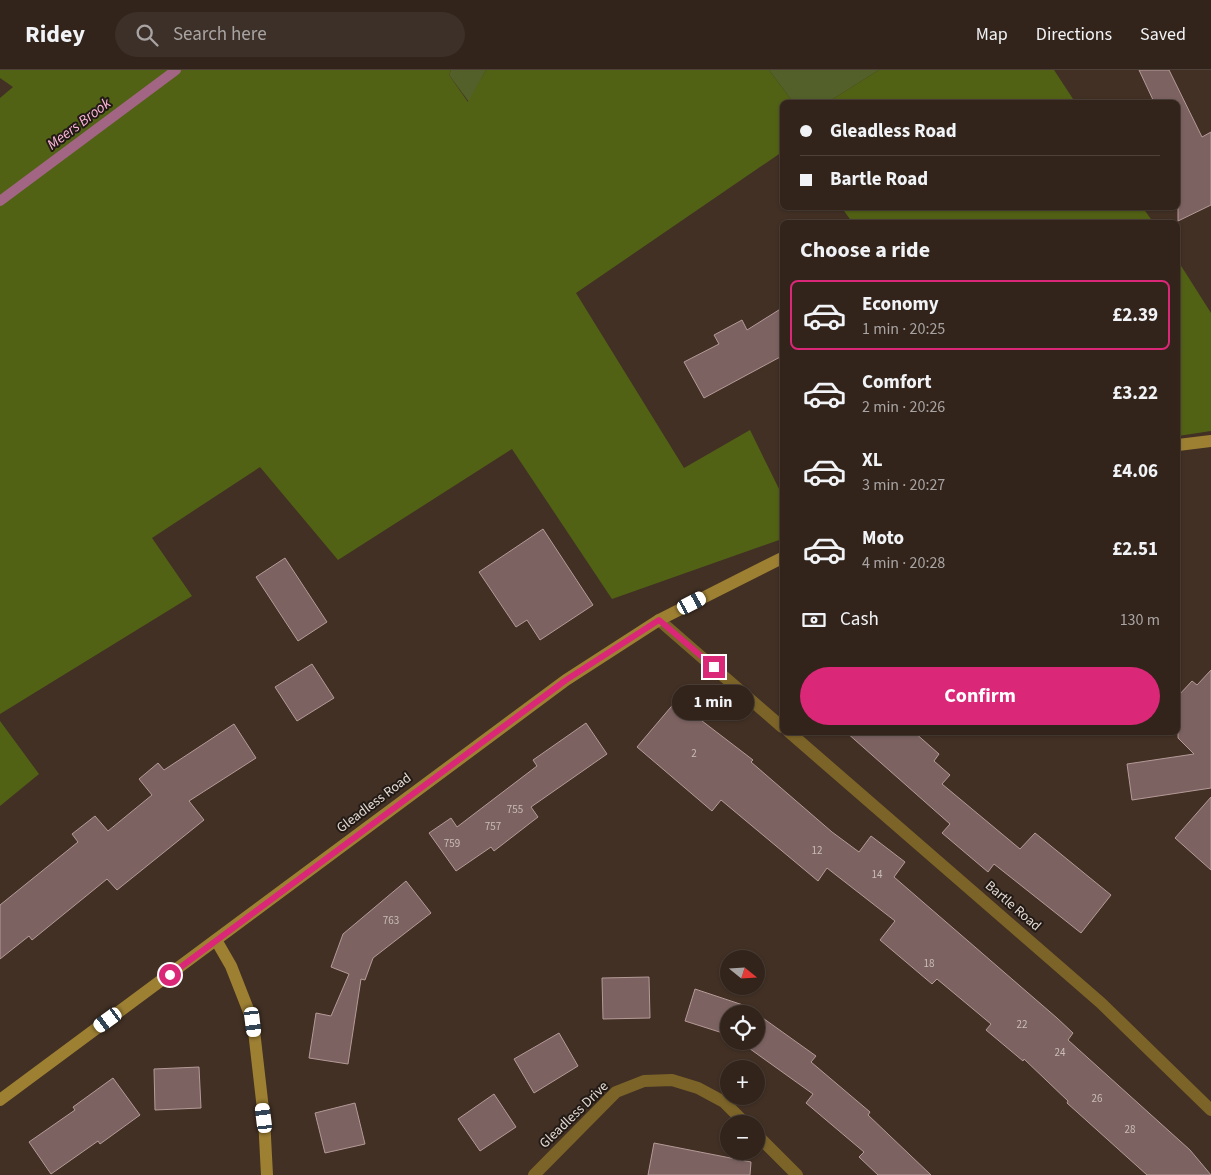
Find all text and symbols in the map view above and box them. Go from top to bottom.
search box [115,12,465,57]
text: Ridey [25,17,85,52]
icon: search [133,21,161,49]
text: Search here [173,21,267,48]
text: Map [976,22,1008,47]
text: Directions [1036,22,1112,47]
text: Saved [1140,22,1186,47]
water label: Meers Brook [43,92,116,155]
text: Gleadless Road [830,118,957,145]
text: Bartle Road [830,166,928,193]
text: Choose a ride [800,234,930,266]
text: Economy [862,291,939,318]
icon: car [802,293,847,338]
text: £2.39 [1112,302,1158,329]
text: 1 min · 20:25 [862,318,945,340]
text: Comfort [862,369,932,396]
icon: car [802,371,847,416]
text: £3.22 [1112,380,1158,407]
text: 2 min · 20:26 [862,396,945,418]
text: XL [862,447,883,474]
icon: car [802,449,847,494]
text: £4.06 [1112,458,1158,485]
text: 3 min · 20:27 [862,474,945,496]
text: Moto [862,525,904,552]
icon: car [802,527,847,572]
text: £2.51 [1112,536,1158,563]
text: 4 min · 20:28 [862,552,945,574]
car [675,589,708,617]
icon: cash [800,606,828,634]
text: Cash [840,606,879,633]
text: 130 m [1120,609,1160,631]
route end [703,656,725,678]
button: Confirm [800,667,1160,725]
callout: 1 min [673,684,755,720]
text: 1 min [694,691,732,713]
house number: 2 [691,746,697,761]
street label: Gleadless Road [332,768,416,838]
house number: 755 [507,802,523,817]
house number: 757 [485,819,501,834]
house number: 759 [444,836,460,851]
house number: 12 [812,843,822,858]
house number: 14 [872,867,883,882]
street label: Bartle Road [981,876,1045,936]
house number: 763 [383,913,399,928]
north arrow [720,950,765,995]
map controls [720,950,765,1160]
house number: 18 [924,956,935,971]
route start [159,964,181,986]
car [91,1005,124,1035]
button: locate [720,1005,765,1050]
car [243,1006,262,1038]
house number: 22 [1017,1017,1027,1032]
house number: 24 [1055,1045,1066,1060]
button: + [720,1060,765,1105]
street label: Gleadless Drive [535,1077,613,1153]
house number: 26 [1092,1091,1103,1106]
car [254,1102,273,1134]
button: − [720,1115,765,1160]
house number: 28 [1125,1122,1136,1137]

